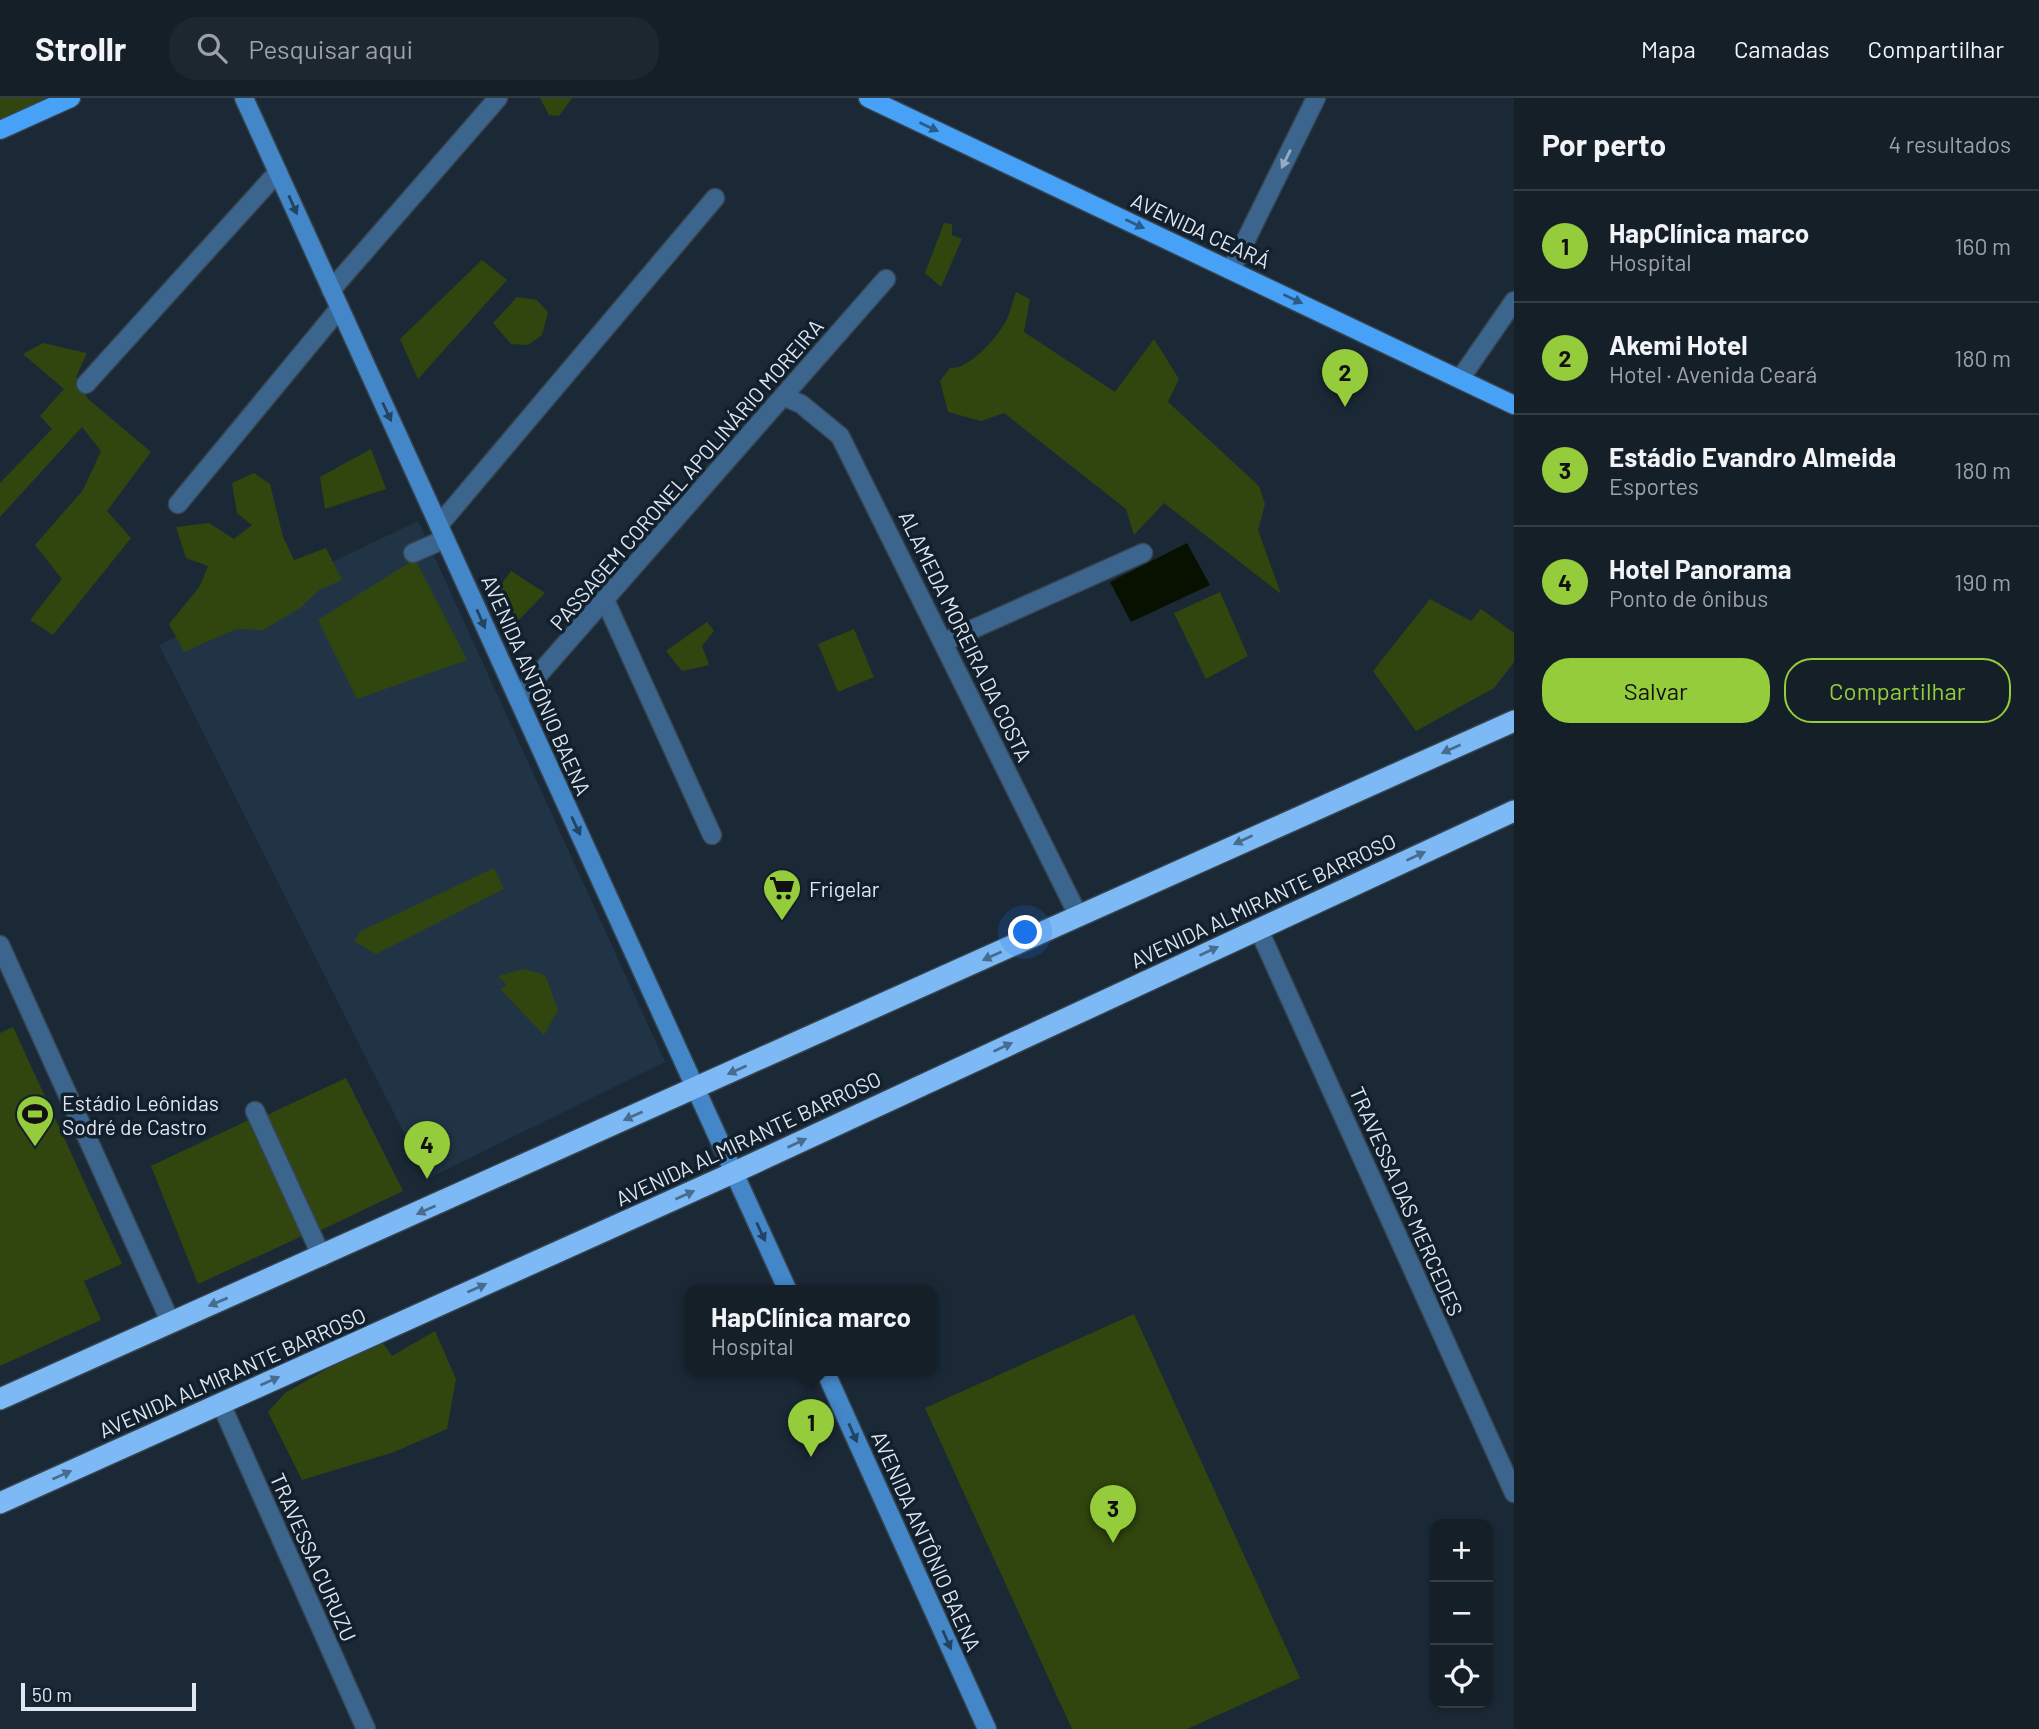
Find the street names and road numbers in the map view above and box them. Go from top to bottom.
street label: AVENIDA CEARÁ [1128,187,1275,273]
street label: PASSAGEM CORONEL APOLINÁRIO MOREIRA [544,313,828,635]
street label: ALAMEDA MOREIRA DA COSTA [894,507,1038,766]
street label: AVENIDA ANTÔNIO BAENA [477,571,597,799]
street label: AVENIDA ALMIRANTE BARROSO [1126,827,1400,973]
street label: AVENIDA ALMIRANTE BARROSO [611,1065,885,1211]
street label: TRAVESSA DAS MERCEDES [1345,1082,1469,1320]
street label: AVENIDA ALMIRANTE BARROSO [95,1302,369,1442]
street label: AVENIDA ANTÔNIO BAENA [867,1427,987,1655]
street label: TRAVESSA CURUZU [266,1469,362,1645]

